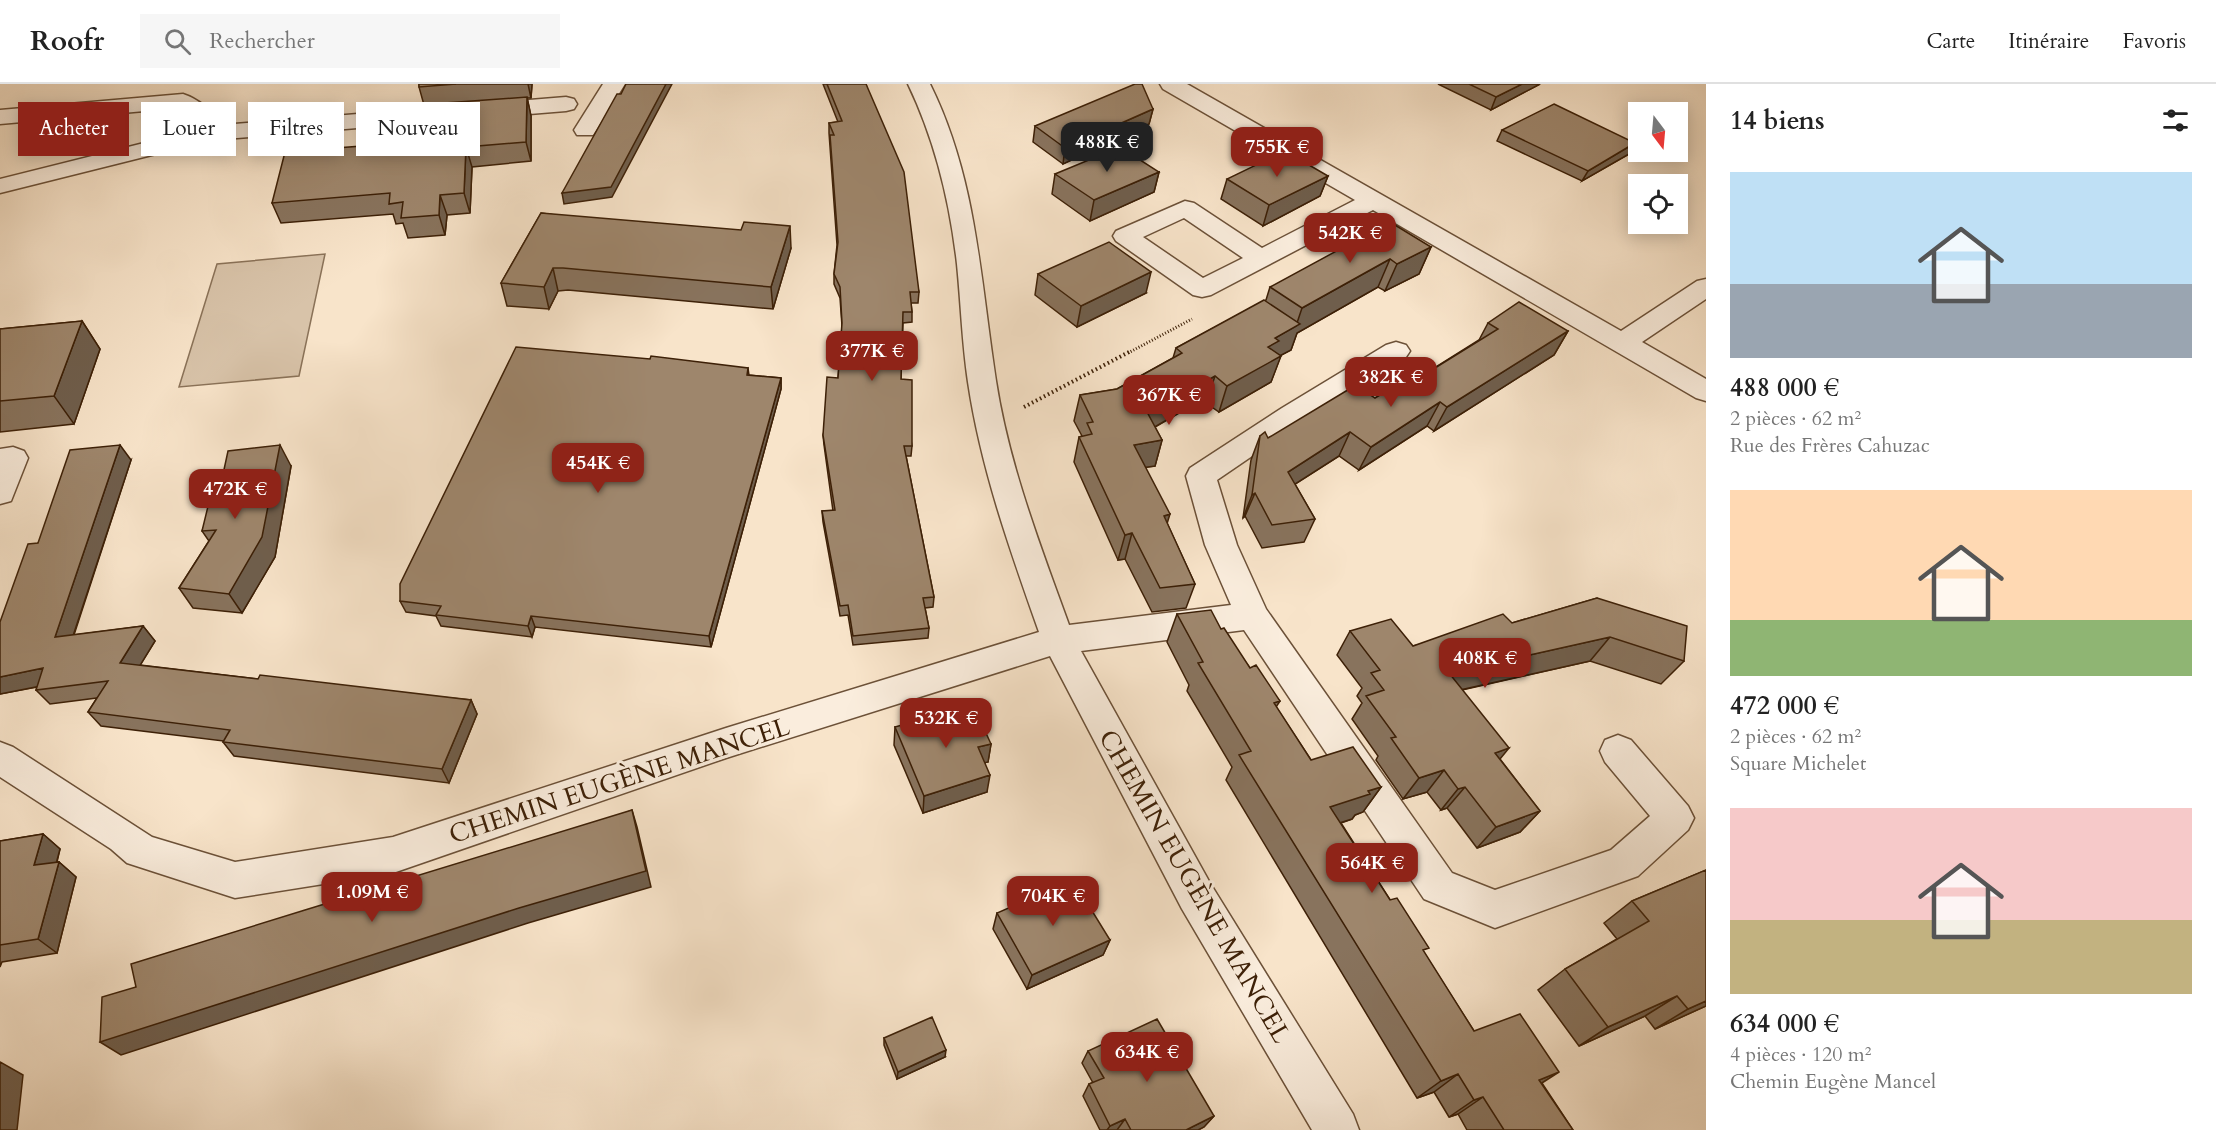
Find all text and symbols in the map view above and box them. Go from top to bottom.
search box [140,14,560,68]
text: Roofr [30,22,104,60]
icon: search [161,25,194,58]
text: Rechercher [209,26,315,56]
text: Carte [1926,27,1975,56]
text: Itinéraire [2008,27,2089,56]
text: Favoris [2122,27,2186,56]
chip: Acheter [18,102,129,156]
chip: Louer [141,102,236,156]
chip: Filtres [248,102,344,156]
chip: Nouveau [356,102,480,156]
north arrow [1628,102,1688,162]
map controls [1628,102,1688,234]
text: 14 biens [1730,103,1825,138]
icon: filters [2159,104,2192,137]
pin: 488K € [1058,122,1156,173]
pin: 755K € [1228,127,1326,178]
text: 488K € [1075,128,1139,155]
text: 755K € [1245,133,1309,160]
button: locate [1628,174,1688,234]
icon: home [1907,211,2015,319]
pin: 542K € [1301,213,1399,264]
text: 542K € [1318,219,1382,246]
pin: 377K € [823,331,921,382]
text: 377K € [840,337,904,364]
pin: 382K € [1342,357,1440,408]
text: 382K € [1359,363,1423,390]
text: 488 000 € [1730,370,1839,405]
pin: 367K € [1120,375,1218,426]
text: 367K € [1137,381,1201,408]
text: 2 pièces · 62 m² [1730,405,1861,432]
text: Rue des Frères Cahuzac [1730,432,1930,459]
pin: 454K € [549,443,647,494]
text: 454K € [566,449,630,476]
pin: 472K € [186,469,284,520]
text: 472K € [203,475,267,502]
icon: home [1907,529,2015,637]
pin: 408K € [1436,638,1534,689]
text: 408K € [1453,644,1517,671]
text: 472 000 € [1730,688,1839,723]
pin: 532K € [897,698,995,749]
text: 532K € [914,704,978,731]
street label: CHEMIN EUGÈNE MANCEL [444,709,794,852]
street label: CHEMIN EUGÈNE MANCEL [1090,723,1299,1049]
text: 2 pièces · 62 m² [1730,723,1861,750]
text: Square Michelet [1730,750,1866,777]
pin: 564K € [1323,843,1421,894]
icon: home [1907,847,2015,955]
text: 564K € [1340,849,1404,876]
pin: 1.09M € [317,872,427,923]
pin: 704K € [1004,876,1102,927]
text: 1.09M € [335,878,409,905]
text: 704K € [1021,882,1085,909]
text: 634 000 € [1730,1006,1839,1041]
pin: 634K € [1098,1032,1196,1083]
text: 634K € [1115,1038,1179,1065]
text: 4 pièces · 120 m² [1730,1041,1871,1068]
text: Chemin Eugène Mancel [1730,1068,1936,1095]

